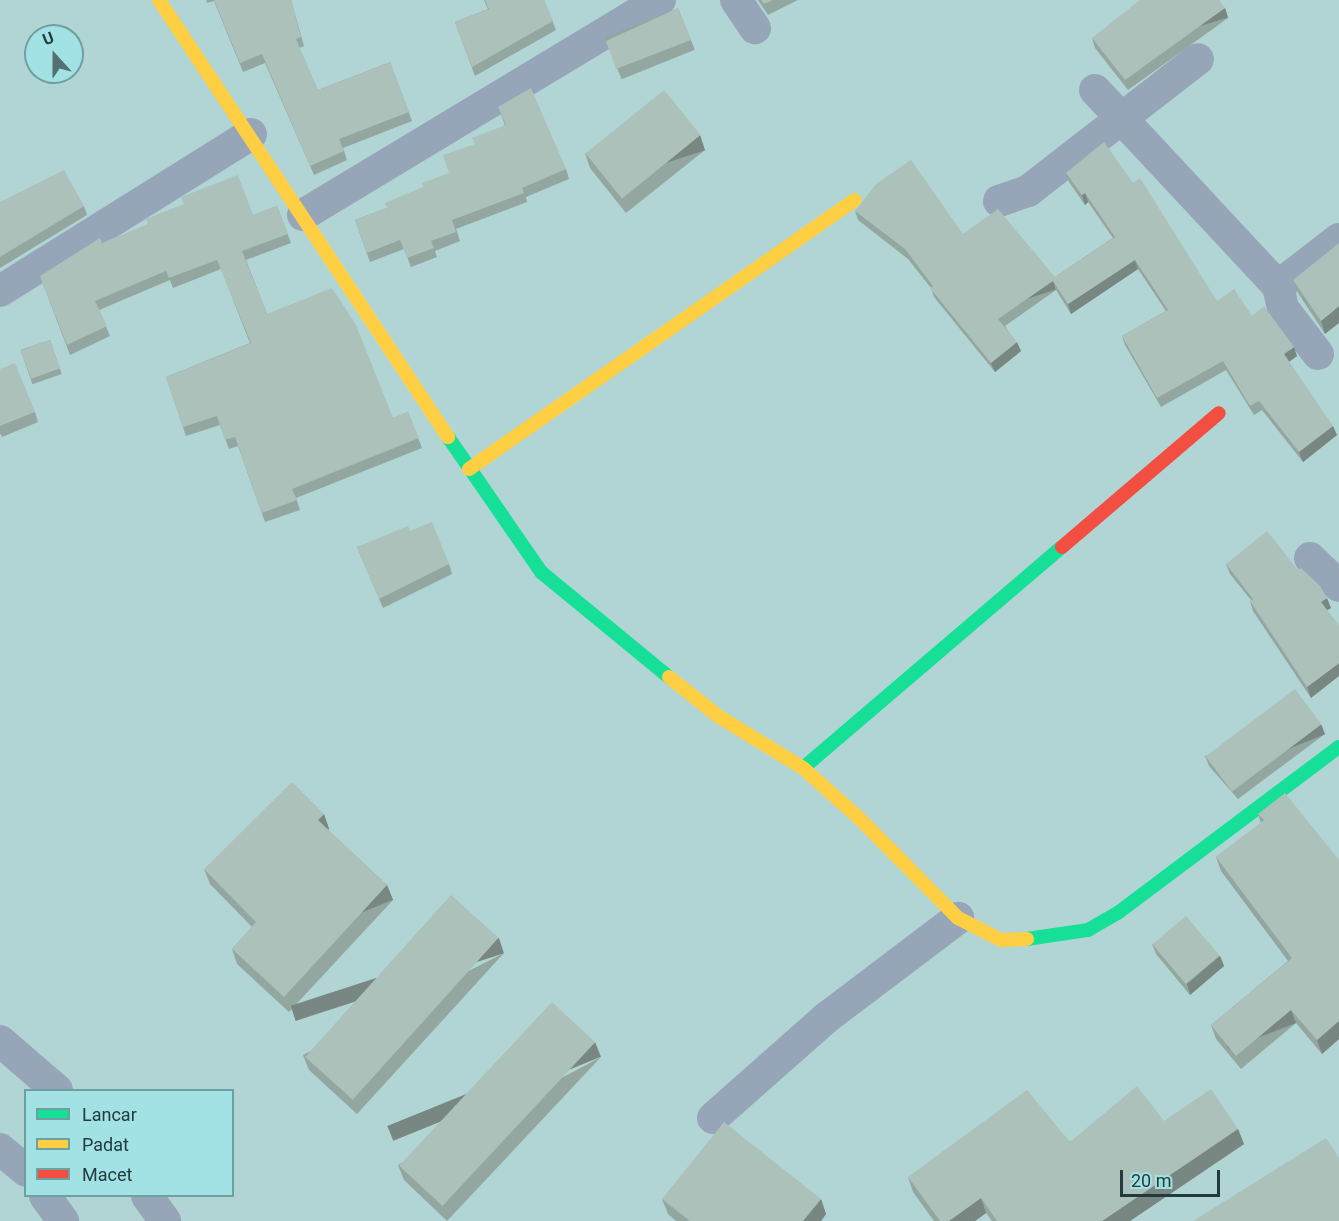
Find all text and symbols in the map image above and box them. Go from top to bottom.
north arrow [24,24,84,84]
text: U [40,28,56,49]
legend [24,1089,234,1197]
text: Lancar [82,1104,137,1125]
text: Padat [82,1134,129,1155]
scale bar [1123,1158,1224,1196]
text: Macet [82,1164,132,1185]
text: 20 m [1131,1170,1171,1191]

